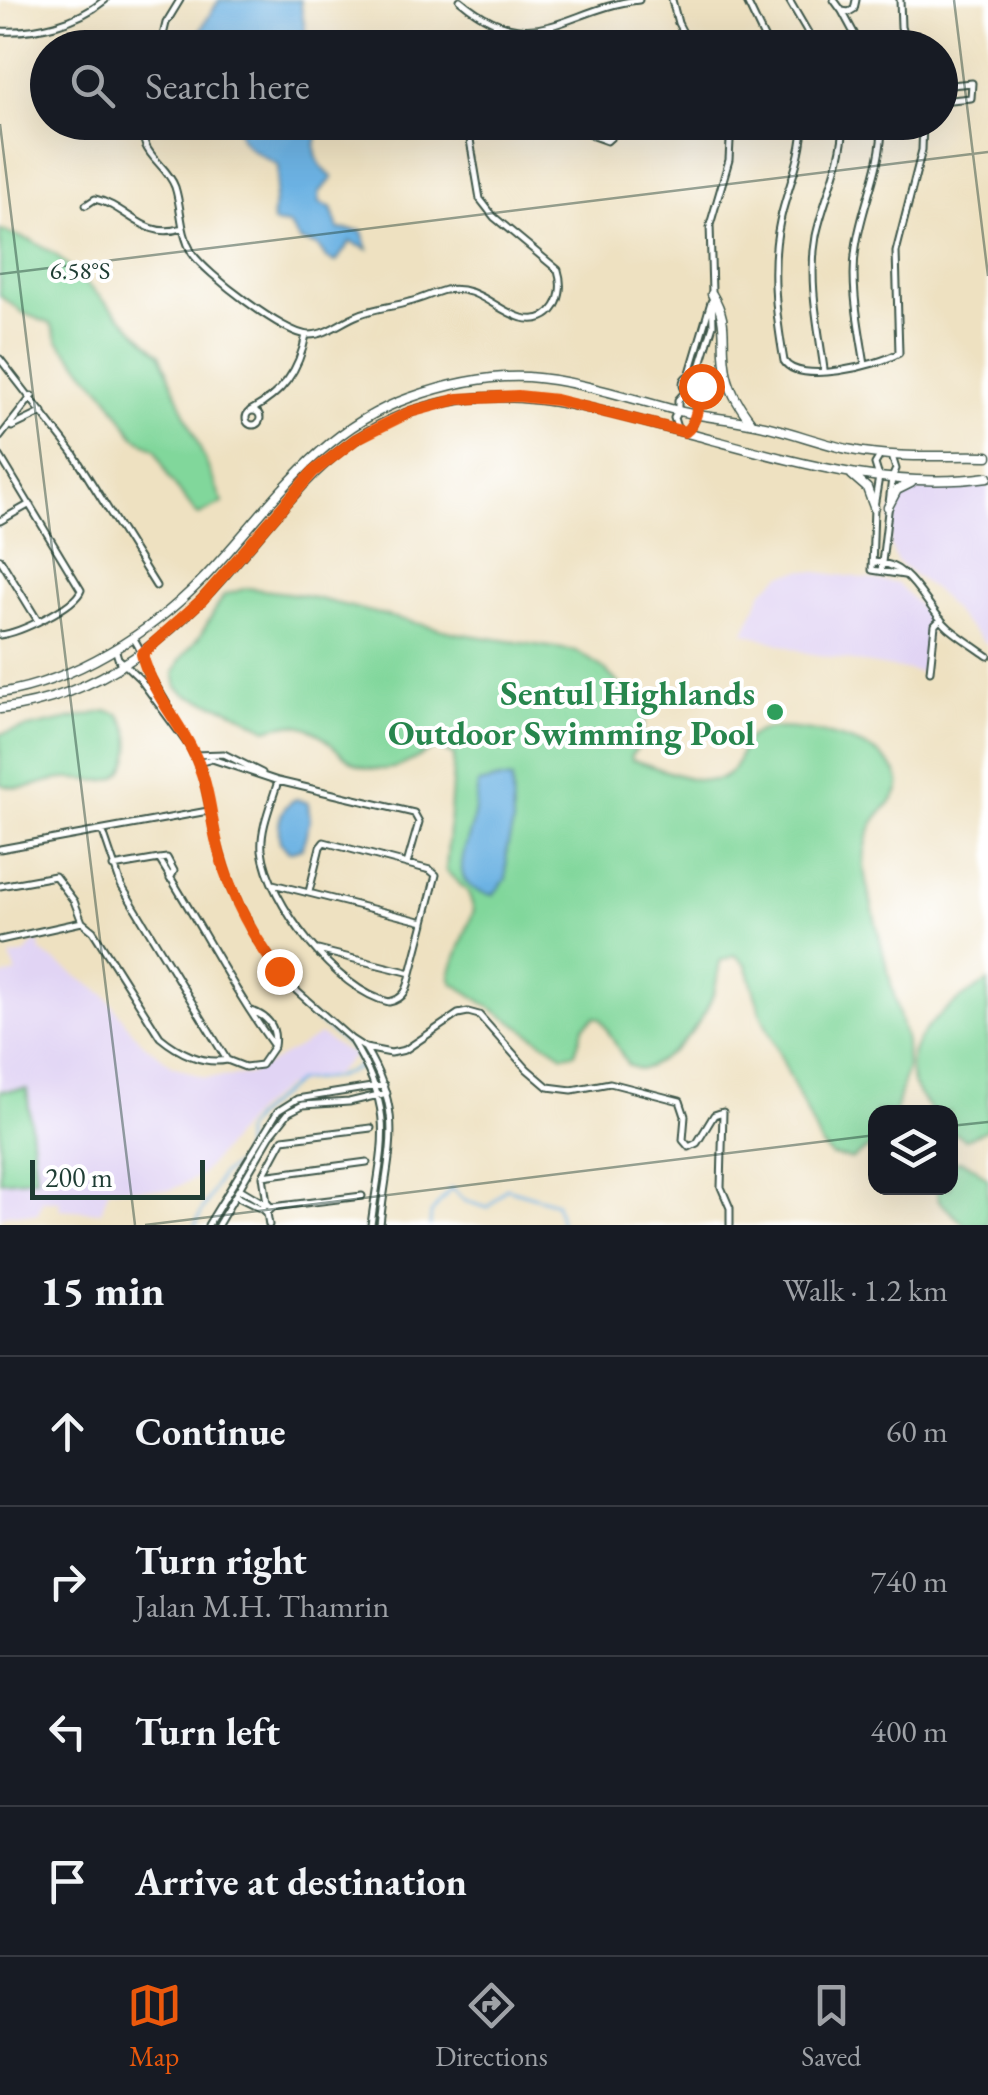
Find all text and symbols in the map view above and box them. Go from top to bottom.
search box [30,30,958,140]
icon: search [65,58,120,113]
text: Search here [145,61,310,110]
text: 6.58°S [50,254,110,286]
route start [679,364,725,410]
place label: Sentul Highlands Outdoor Swimming Pool [388,670,755,755]
marker: Sentul Highlands Outdoor Swimming Pool [764,701,786,723]
route end [257,949,303,995]
map controls [868,1105,958,1195]
button: layers [868,1105,958,1195]
scale bar [30,1155,205,1200]
text: 200 m [45,1159,113,1195]
text: 15 min [40,1263,164,1318]
text: Walk · 1.2 km [783,1269,948,1311]
icon: ahead [40,1404,95,1459]
text: Continue [135,1407,286,1456]
text: 60 m [886,1410,948,1452]
text: Turn right [135,1536,307,1585]
icon: right [40,1554,95,1609]
text: 740 m [871,1560,948,1602]
text: Jalan M.H. Thamrin [135,1585,389,1627]
icon: left [40,1704,95,1759]
text: Turn left [135,1707,280,1756]
text: 400 m [871,1710,948,1752]
icon: arrive [40,1854,95,1909]
text: Arrive at destination [135,1857,467,1906]
tab: Map [127,1978,182,2074]
tab: Directions [435,1978,548,2074]
tab: Saved [801,1978,861,2074]

